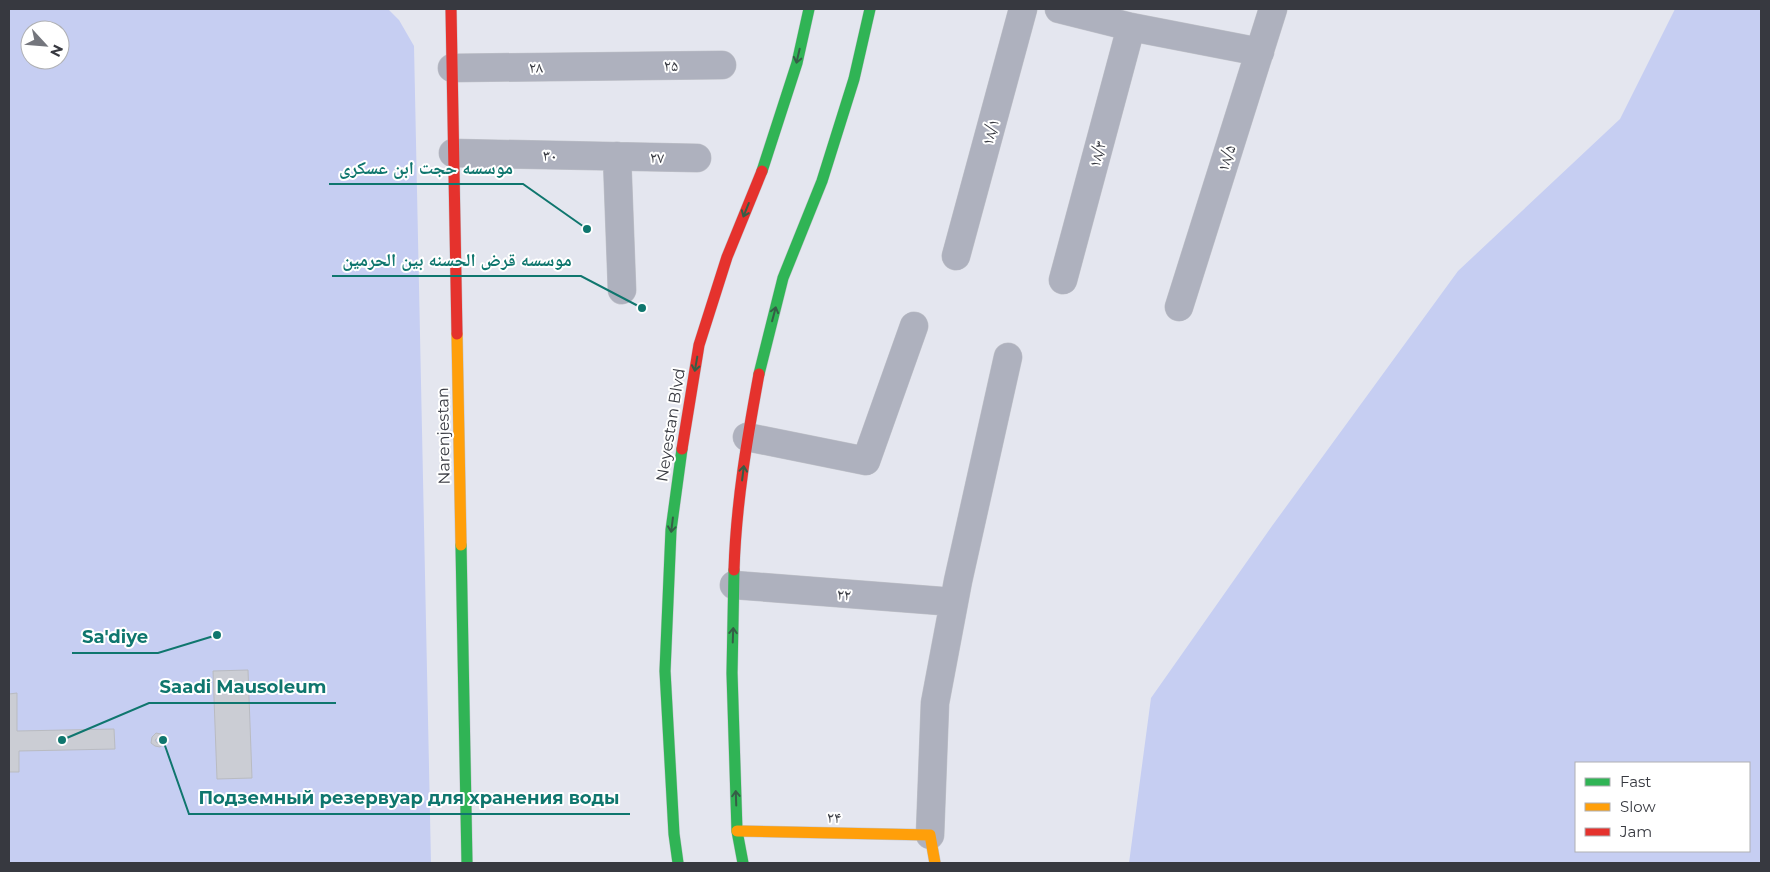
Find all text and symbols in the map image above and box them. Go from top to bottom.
north arrow [20,20,70,70]
text: N [46,42,67,60]
one-way arrow [793,48,802,64]
street label: ۲۵ [664,56,678,75]
street label: ۲۸ [529,58,543,77]
street label: ۱۸/۱ [978,117,1003,148]
street label: ۱۸/۳ [1085,139,1110,170]
street label: ۱۸/۵ [1213,142,1240,174]
street label: ۳۰ [543,146,557,165]
street label: ۲۷ [650,148,664,167]
callout: موسسه حجت ابن عسکری [329,151,523,184]
text: موسسه حجت ابن عسکری [339,157,513,179]
one-way arrow [741,202,750,217]
callout: موسسه قرض الحسنه بین الحرمین [332,243,581,276]
text: موسسه قرض الحسنه بین الحرمین [342,249,572,271]
one-way arrow [770,306,779,322]
one-way arrow [690,356,700,372]
street label: Neyestan Blvd [652,367,689,483]
street label: Narenjestan [433,387,454,485]
one-way arrow [738,465,748,481]
one-way arrow [667,517,677,533]
street label: ۲۲ [836,585,852,604]
callout: Sa'diye [72,620,158,653]
text: Sa'diye [82,626,148,648]
one-way arrow [728,627,737,643]
callout: Saadi Mausoleum [149,670,336,703]
text: Saadi Mausoleum [160,676,326,698]
legend [1575,762,1750,852]
text: Fast [1620,772,1651,791]
callout: Подземный резервуар для хранения воды [189,781,630,814]
text: Подземный резервуар для хранения воды [198,787,620,809]
one-way arrow [731,790,741,806]
text: Slow [1620,797,1656,816]
street label: ۲۴ [827,808,841,827]
text: Jam [1619,822,1652,841]

